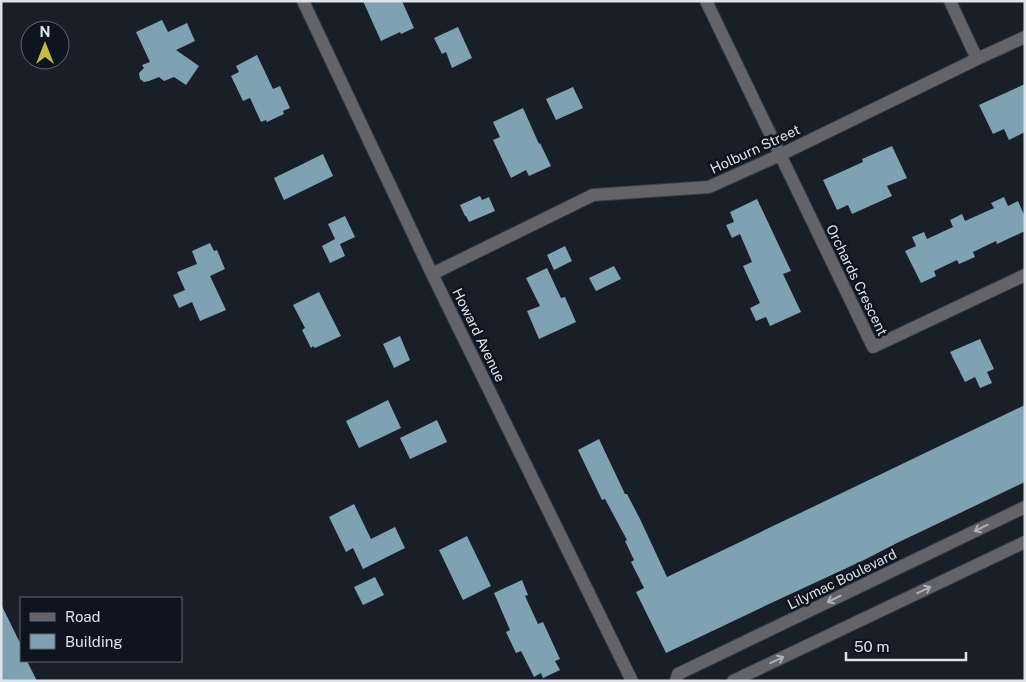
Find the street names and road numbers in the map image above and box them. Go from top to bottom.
street label: Holburn Street [708,121,802,177]
street label: Orchards Crescent [823,222,891,338]
street label: Howard Avenue [449,286,509,384]
street label: Lilymac Boulevard [785,546,899,612]

